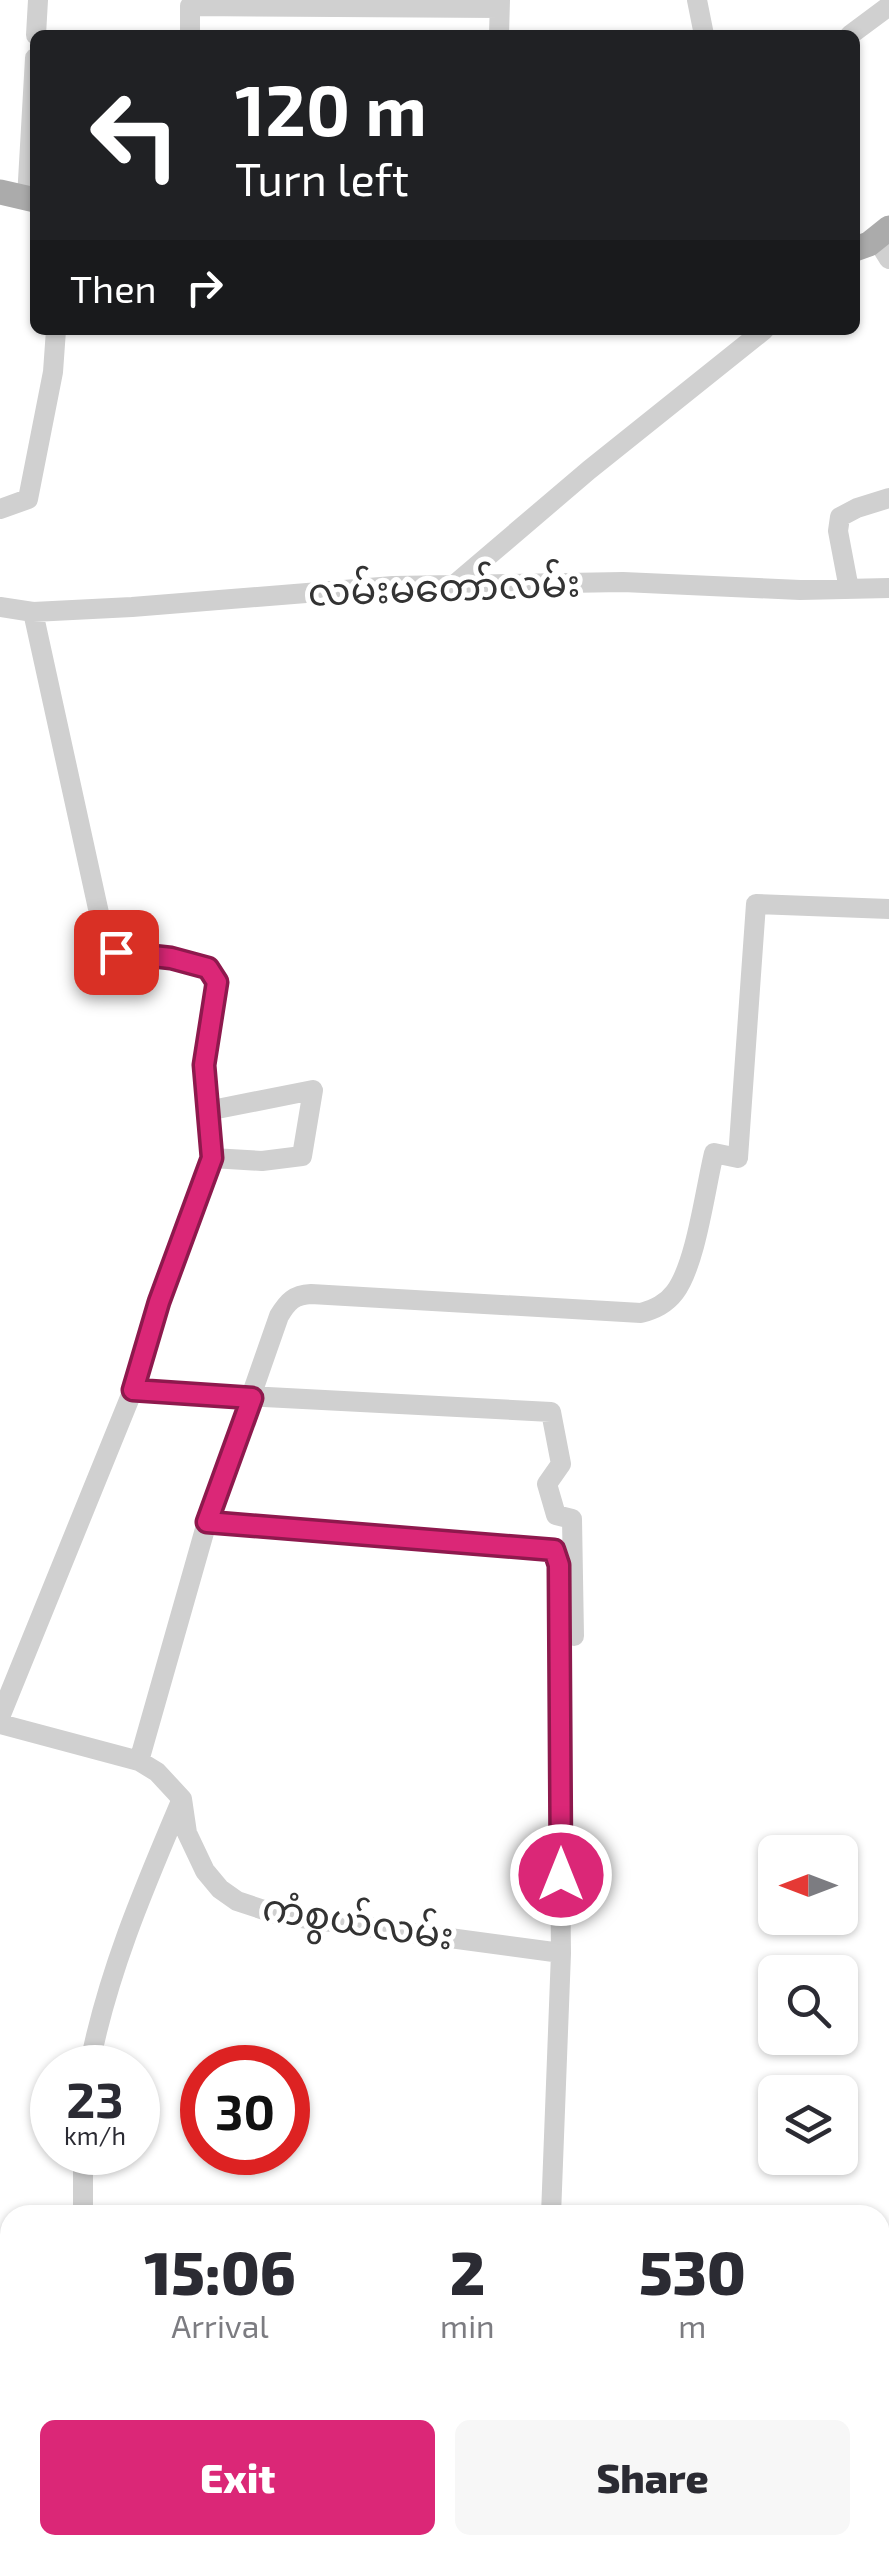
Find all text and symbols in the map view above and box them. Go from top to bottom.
text: 120 m [235,66,427,150]
icon: left [70,70,200,200]
text: Turn left [235,151,409,205]
icon: right [177,260,232,315]
text: Then [70,265,157,311]
street label: လမ်းမတော်လမ်း [307,557,581,614]
pin [74,910,159,995]
icon: arrive [89,925,144,980]
position arrow [509,1823,613,1927]
north arrow [758,1835,858,1935]
map controls [758,1835,858,2175]
street label: ကံစွယ်လမ်း [258,1881,457,1966]
button: search [758,1955,858,2055]
speed limit sign: 30 [180,2045,310,2175]
text: 23 [66,2068,124,2128]
button: layers [758,2075,858,2175]
text: km/h [64,2120,126,2150]
text: 15:06 [144,2235,296,2307]
text: 2 [450,2235,485,2307]
text: 530 [639,2235,746,2307]
text: Arrival [171,2306,269,2344]
text: min [440,2306,495,2344]
text: m [678,2306,706,2344]
button: Exit [40,2420,435,2535]
button: Share [455,2420,850,2535]

